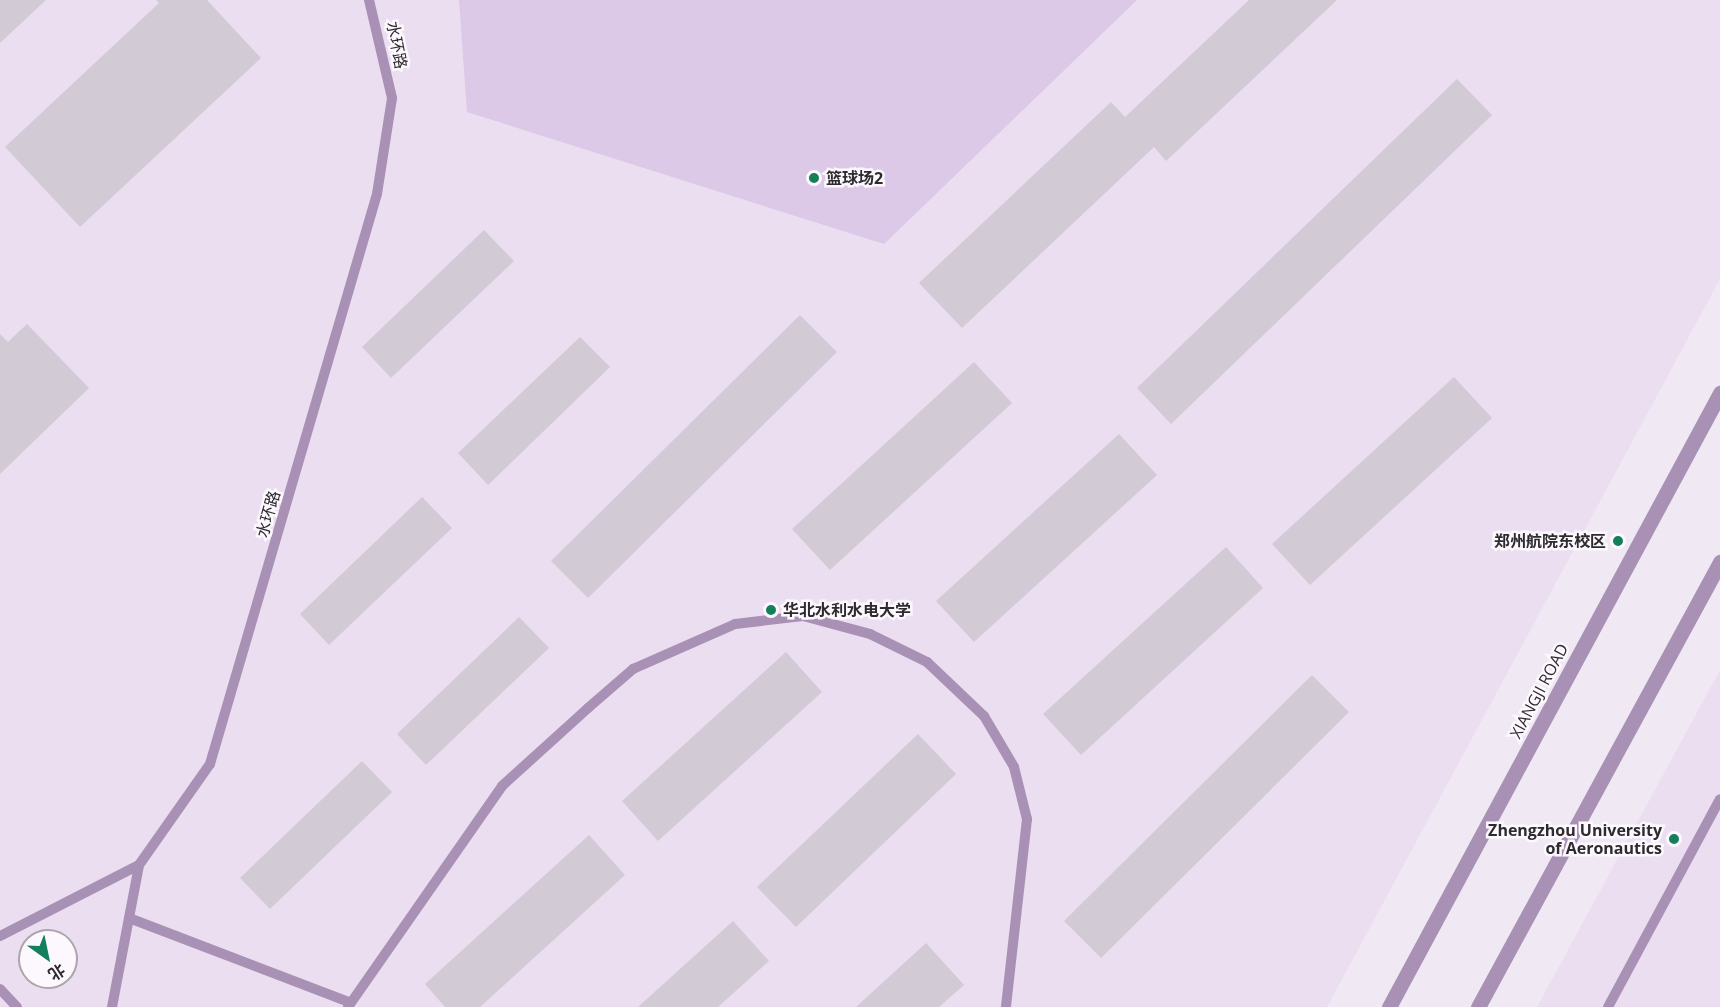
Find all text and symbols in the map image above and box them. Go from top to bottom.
street label: 水环路 [383,20,411,70]
place label: 篮球场2 [826,168,883,188]
marker: 篮球场2 [807,171,821,185]
street label: 水环路 [252,488,284,540]
place label: 郑州航院东校区 [1494,531,1606,551]
marker: 郑州航院东校区 [1611,534,1625,548]
place label: 华北水利水电大学 [783,600,911,620]
marker: 华北水利水电大学 [764,603,778,617]
street label: XIANGJI ROAD [1506,640,1572,742]
place label: Zhengzhou University of Aeronautics [1488,820,1662,858]
marker: Zhengzhou University of Aeronautics [1667,832,1681,846]
north arrow [18,929,78,989]
text: 北 [44,959,69,986]

